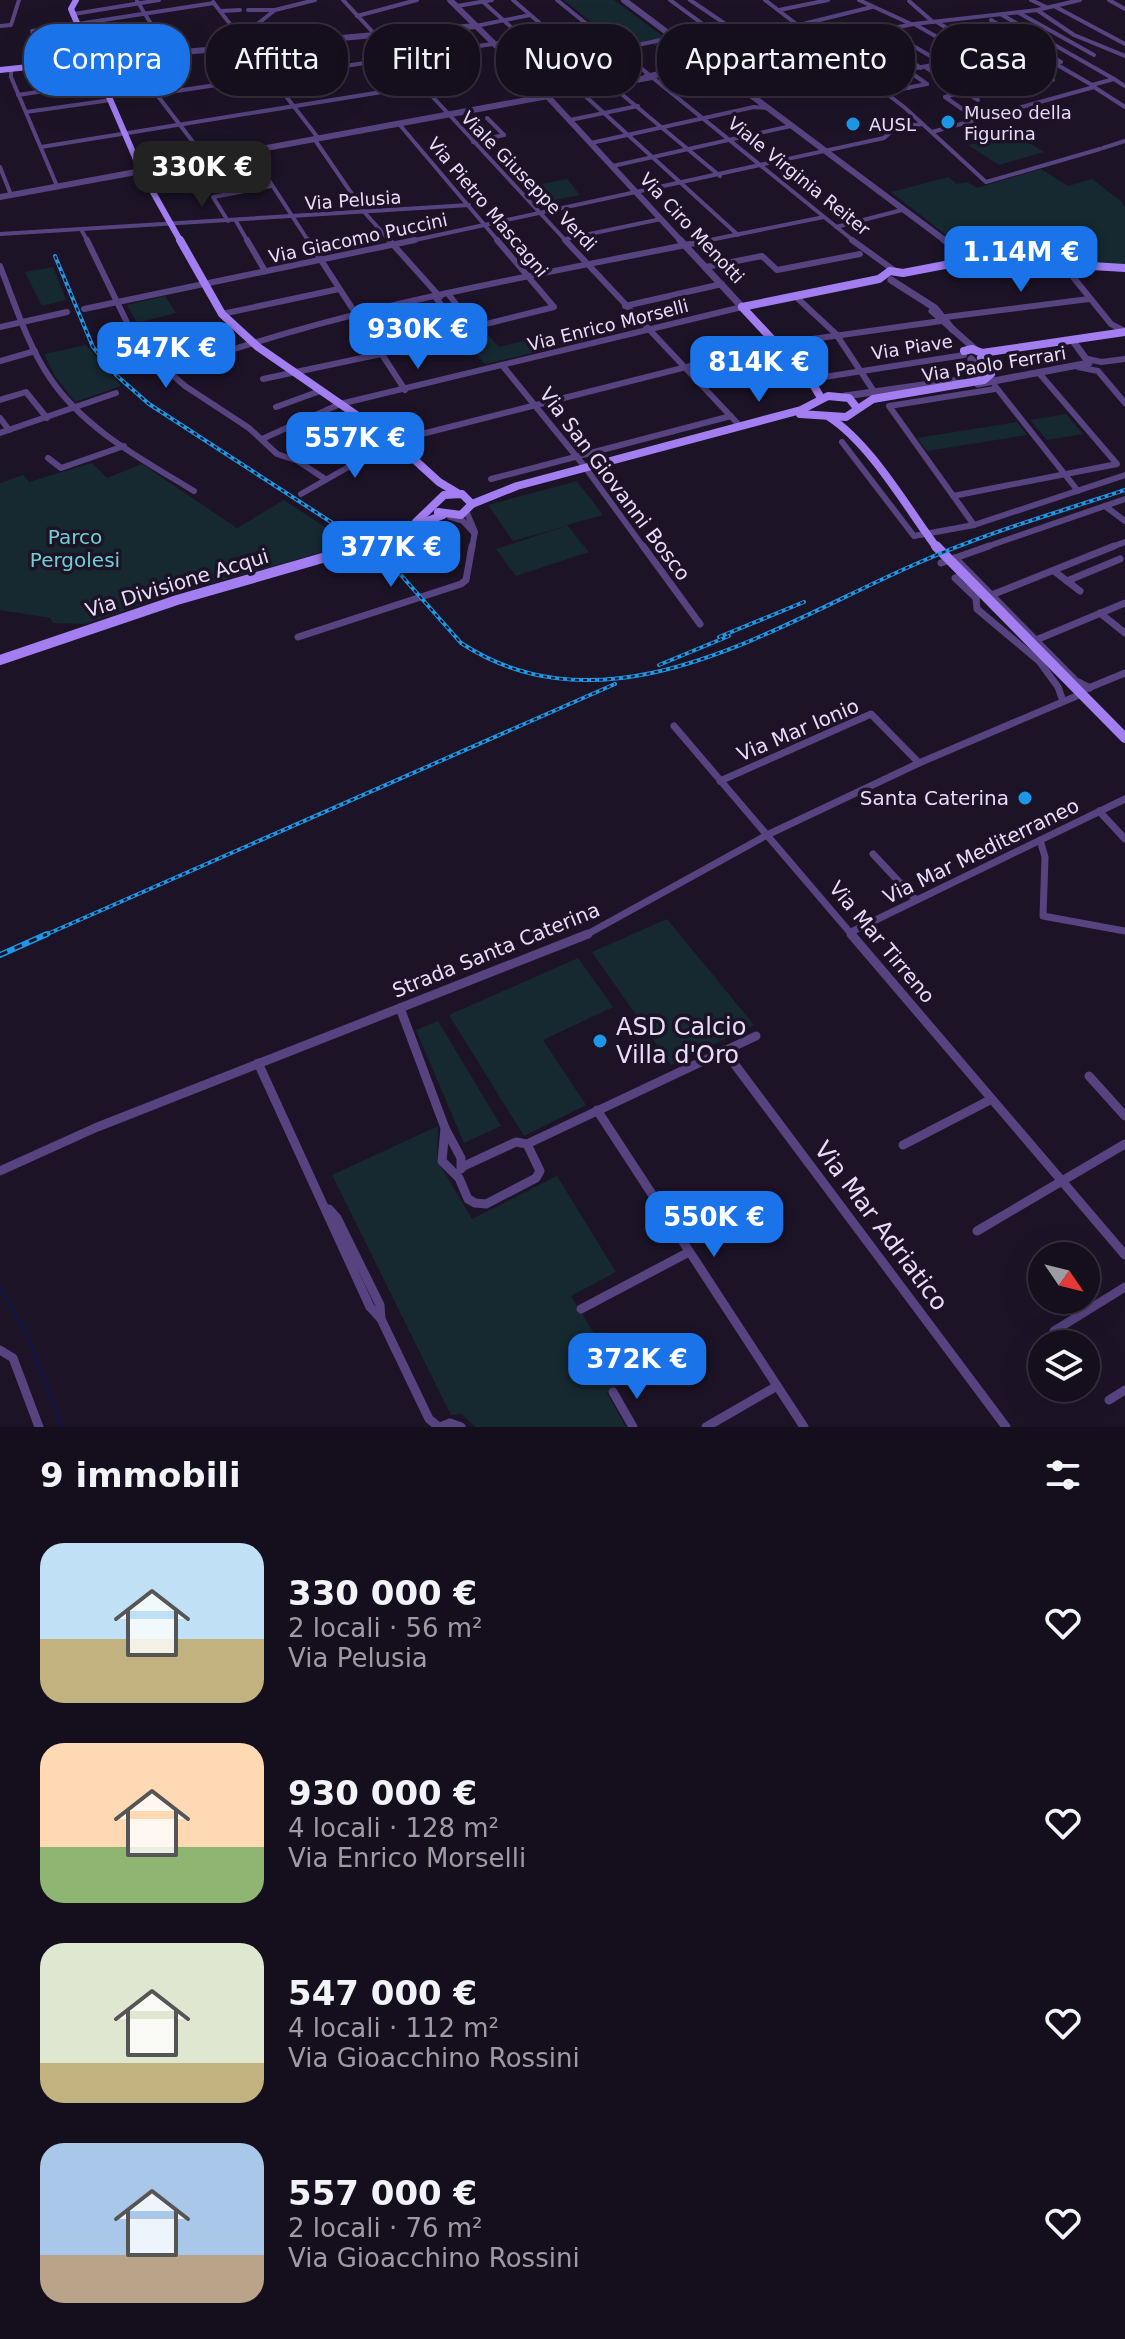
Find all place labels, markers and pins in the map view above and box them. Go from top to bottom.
place label: Museo della Figurina [964,102,1072,144]
marker: Museo della Figurina [939,113,957,131]
place label: AUSL [869,114,916,135]
marker: AUSL [844,115,862,133]
pin: 330K € [137,141,267,209]
pin: 1.14M € [947,226,1095,294]
pin: 930K € [353,303,483,371]
pin: 547K € [101,322,231,390]
pin: 814K € [694,336,824,404]
pin: 557K € [290,412,420,480]
pin: 377K € [326,521,456,589]
place label: Santa Caterina [860,786,1009,810]
marker: Santa Caterina [1016,789,1034,807]
place label: ASD Calcio Villa d'Oro [616,1013,746,1069]
marker: ASD Calcio Villa d'Oro [591,1032,609,1050]
pin: 550K € [649,1191,779,1259]
pin: 372K € [572,1333,702,1401]

